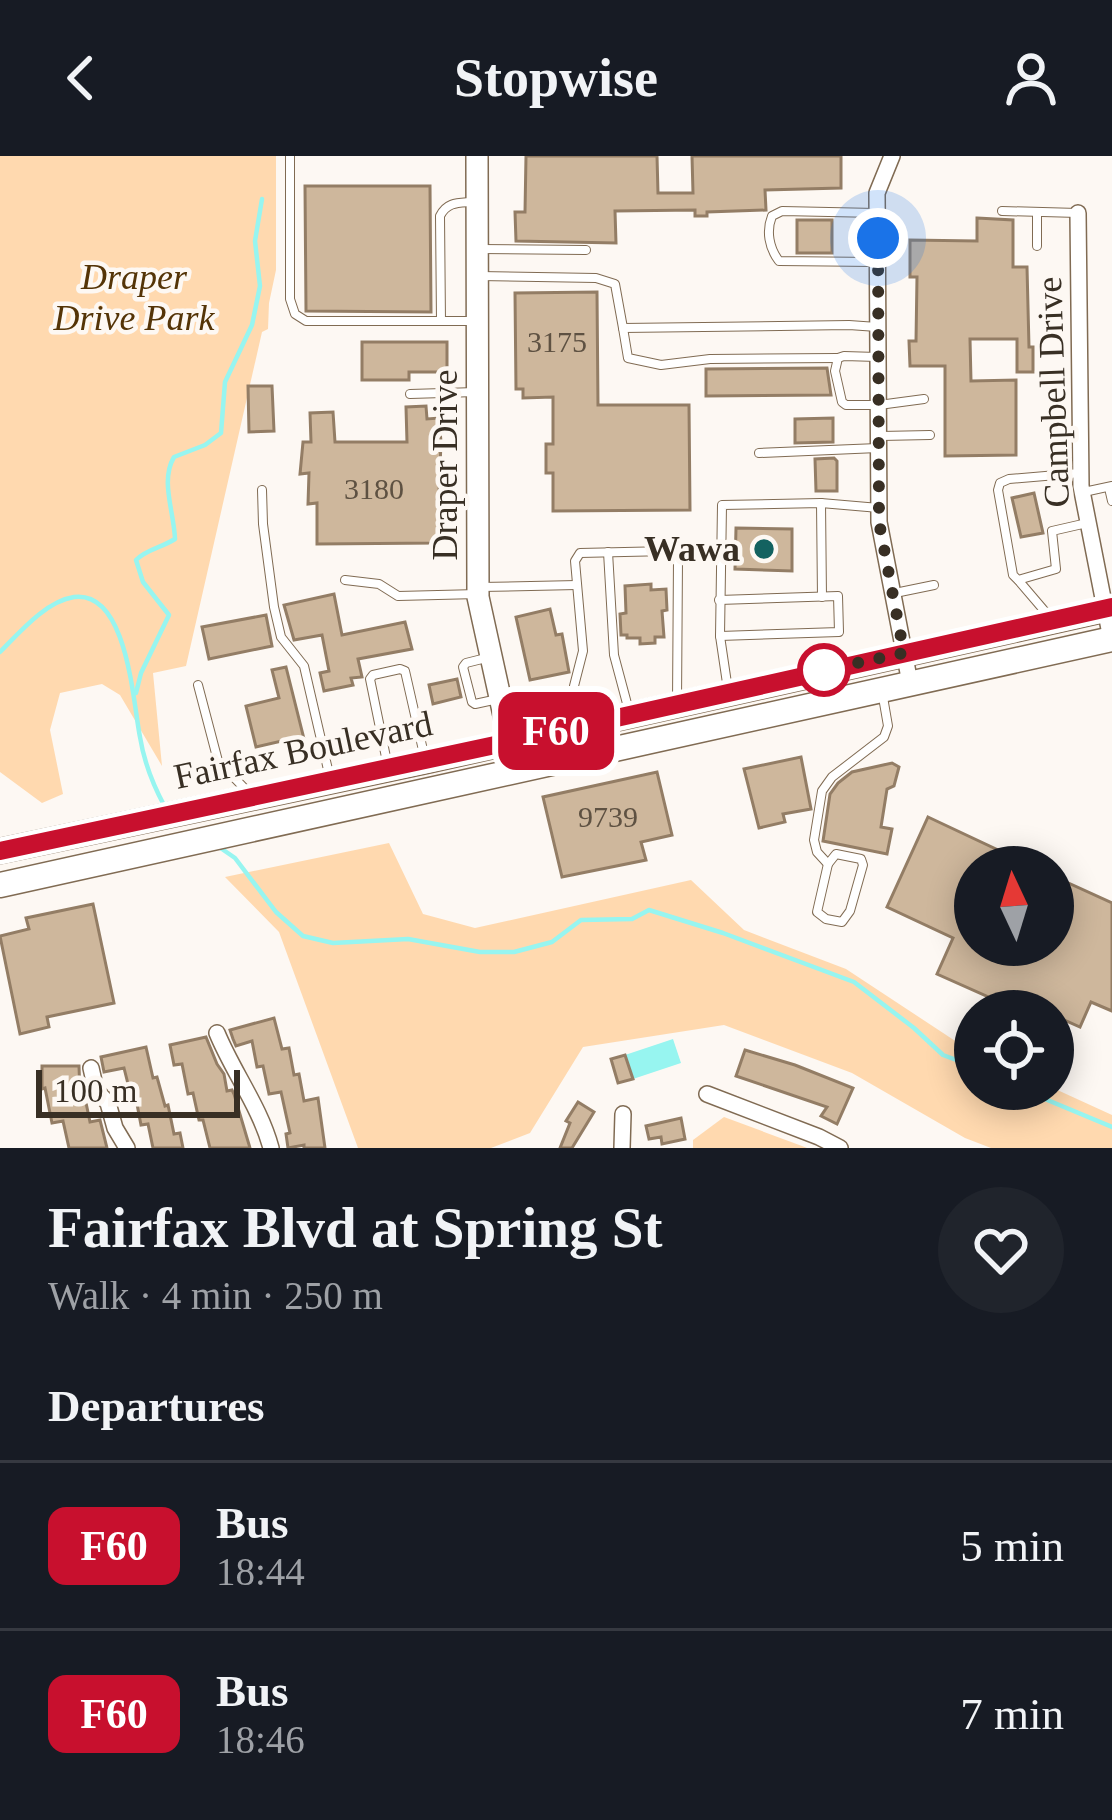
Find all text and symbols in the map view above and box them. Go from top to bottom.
icon: back [48,45,114,111]
icon: person [998,45,1064,111]
text: Stopwise [454,48,658,108]
your location [848,208,908,268]
park label: Draper Drive Park [53,257,215,338]
street label: Campbell Drive [1029,276,1077,508]
house number: 3175 [527,325,587,358]
street label: Draper Drive [425,370,465,560]
house number: 3180 [344,472,404,505]
place label: Wawa [644,529,740,569]
marker: Wawa [751,536,777,562]
unlabelled marker [799,645,849,695]
line badge: F60 [487,692,625,770]
street label: Fairfax Boulevard [170,703,436,797]
text: F60 [522,708,590,754]
house number: 9739 [578,800,638,833]
north arrow [954,846,1074,966]
map controls [954,846,1074,1110]
button: locate [954,990,1074,1110]
scale bar [36,1064,240,1117]
text: 100 m [54,1073,137,1109]
button: heart [938,1187,1064,1313]
text: Fairfax Blvd at Spring St [48,1196,662,1259]
text: Walk · 4 min · 250 m [48,1274,383,1317]
text: Departures [48,1381,265,1431]
text: Bus [216,1498,289,1548]
text: 5 min [960,1521,1064,1571]
text: F60 [80,1523,148,1569]
text: 18:44 [216,1550,305,1593]
text: Bus [216,1666,289,1716]
text: 7 min [960,1689,1064,1739]
text: F60 [80,1691,148,1737]
text: 18:46 [216,1718,305,1761]

